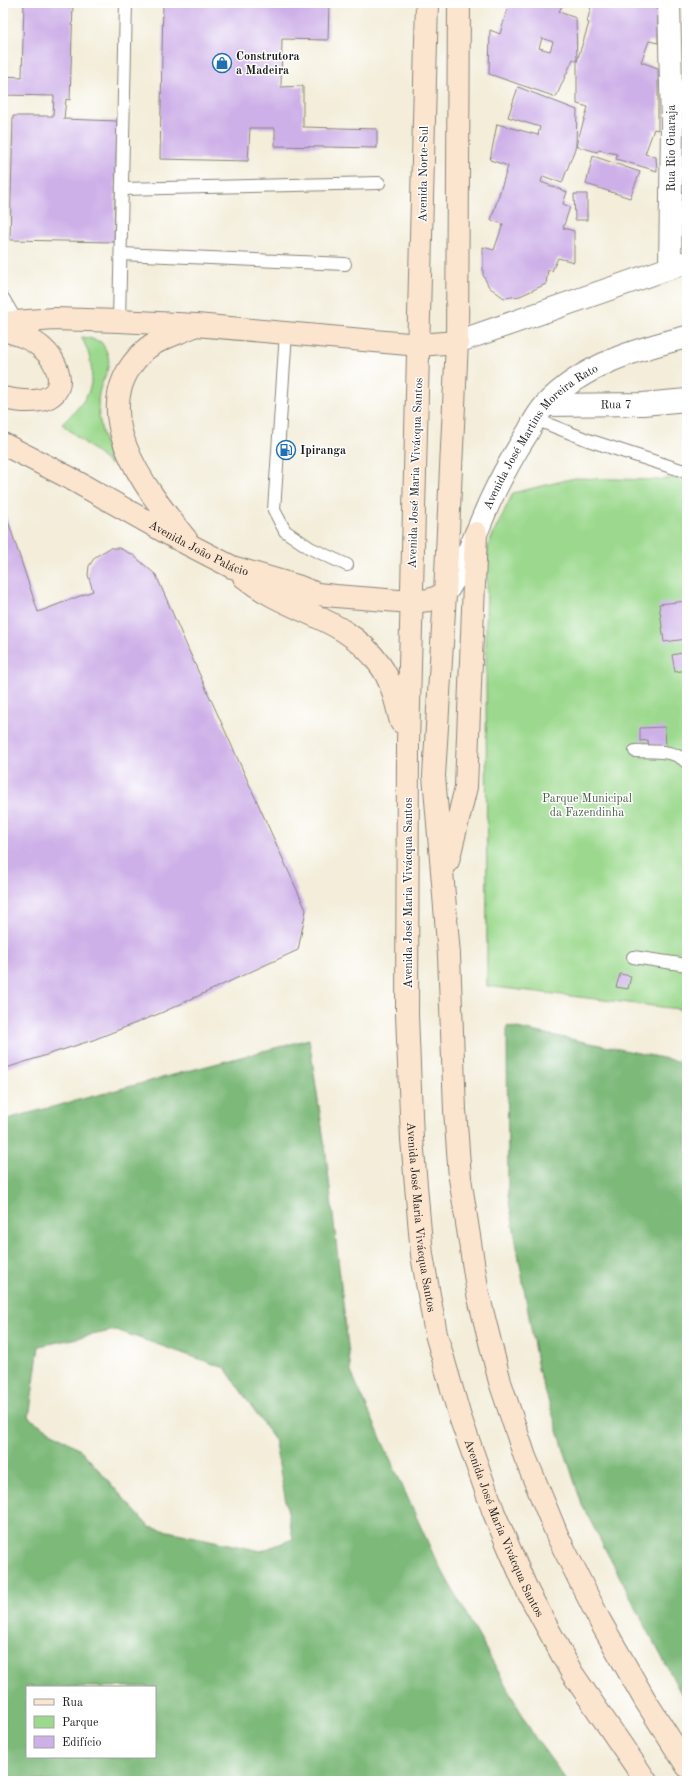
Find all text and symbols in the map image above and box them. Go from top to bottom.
place label: Construtora a Madeira [236,51,300,77]
shop icon: Construtora a Madeira [211,52,233,74]
street label: Rua Rio Guaraja [666,104,678,192]
street label: Avenida Norte-Sul [417,126,431,222]
street label: Avenida José Martins Moreira Rato [482,363,600,511]
street label: Avenida José Maria Vivácqua Santos [407,377,425,569]
street label: Rua 7 [600,399,632,411]
fuel station icon: Ipiranga [275,439,297,461]
place label: Ipiranga [300,445,346,457]
street label: Avenida João Palácio [146,519,250,578]
park label: Parque Municipal da Fazendinha [542,793,632,819]
street label: Avenida José Maria Vivácqua Santos [403,798,415,988]
street label: Avenida José Maria Vivácqua Santos [404,1122,437,1313]
street label: Avenida José Maria Vivácqua Santos [461,1438,545,1619]
legend [26,1686,156,1758]
text: Rua [62,1697,83,1709]
text: Parque [62,1717,99,1729]
text: Edifício [62,1737,101,1749]

